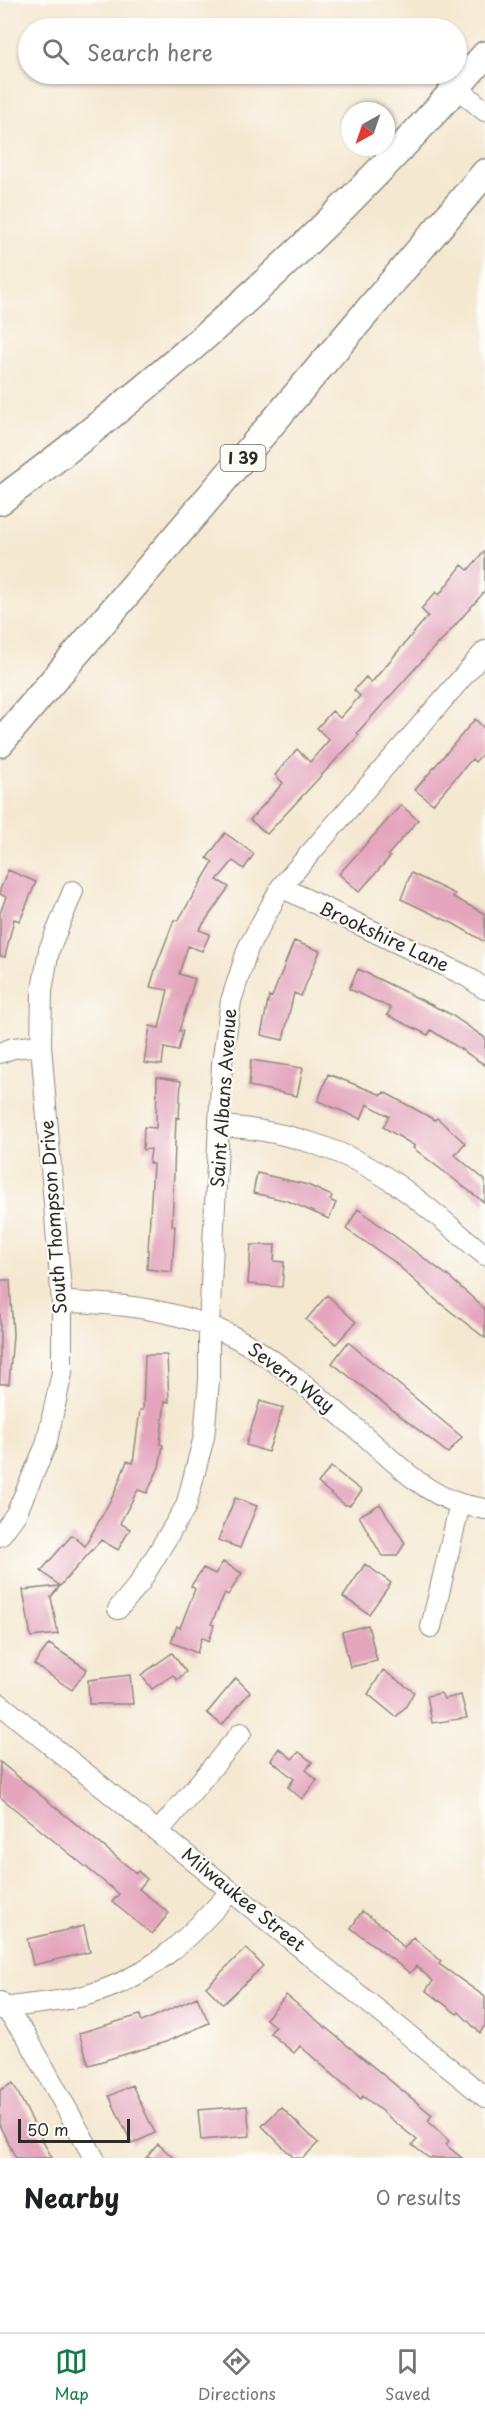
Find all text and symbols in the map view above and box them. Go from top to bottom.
search box [18,18,467,84]
icon: search [39,35,72,68]
text: Search here [87,35,213,68]
north arrow [341,102,395,156]
road number: I 39 [220,445,266,471]
street label: Brookshire Lane [315,894,454,978]
street label: Saint Albans Avenue [203,1007,242,1188]
street label: South Thompson Drive [32,1119,73,1315]
street label: Severn Way [243,1335,341,1418]
street label: Milwaukee Street [176,1840,312,1957]
scale bar [18,2116,130,2144]
text: 50 m [27,2117,68,2141]
text: Nearby [24,2178,119,2217]
text: 0 results [376,2182,461,2212]
tab: Map [55,2345,89,2405]
tab: Directions [198,2345,276,2405]
tab: Saved [385,2345,430,2405]

